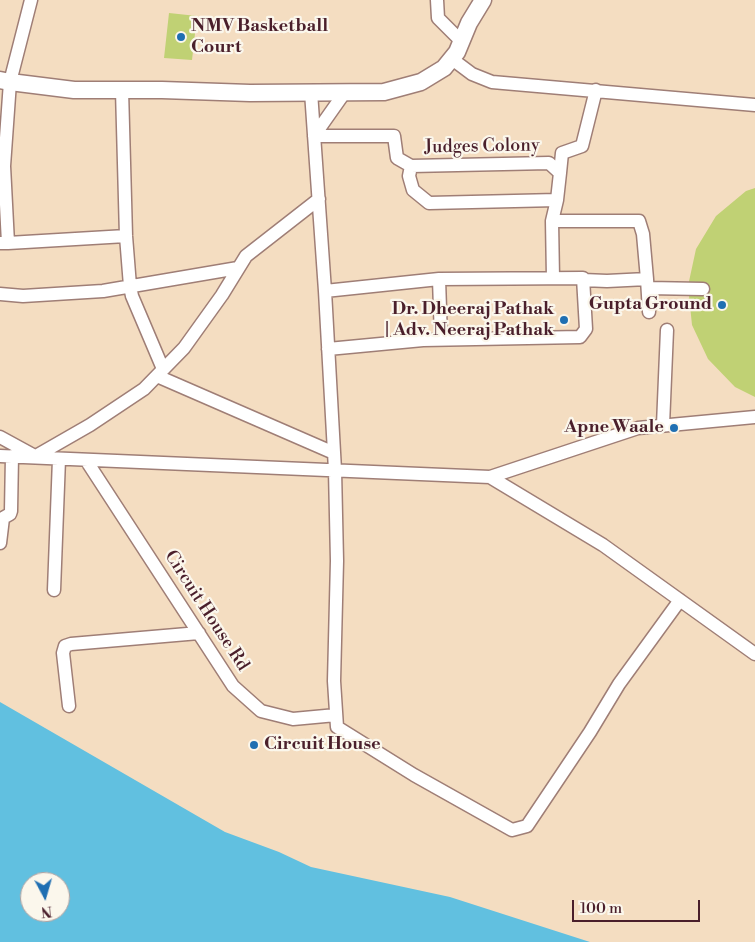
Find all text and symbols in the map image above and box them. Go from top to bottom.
place label: NMV Basketball Court [191,16,328,58]
marker: NMV Basketball Court [175,31,187,43]
street label: Judges Colony [424,135,540,159]
place label: Gupta Ground [589,294,712,316]
place label: Dr. Dheeraj Pathak | Adv. Neeraj Pathak [384,299,554,342]
marker: Gupta Ground [716,299,728,311]
marker: Dr. Dheeraj Pathak | Adv. Neeraj Pathak [558,314,570,326]
place label: Apne Waale [564,417,664,439]
marker: Apne Waale [668,422,680,434]
street label: Circuit House Rd [159,547,253,675]
place label: Circuit House [264,734,381,756]
marker: Circuit House [248,739,260,751]
north arrow [20,872,70,922]
scale bar [575,890,702,922]
text: 100 m [580,899,622,918]
text: N [40,901,53,920]

